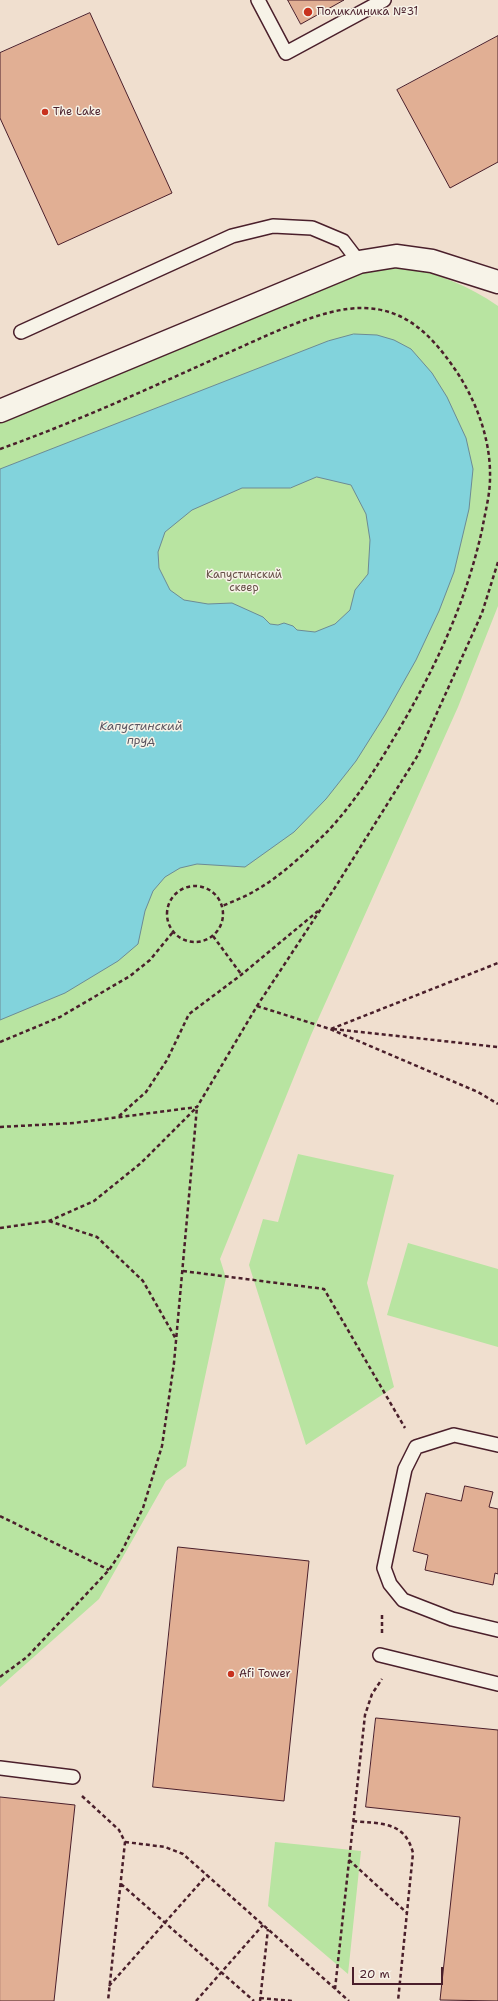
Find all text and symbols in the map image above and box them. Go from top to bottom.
place label: Поликлиника №31 [317,5,418,19]
marker: Поликлиника №31 [302,6,314,18]
place label: The Lake [53,105,101,119]
marker: The Lake [40,107,50,117]
park label: Капустинский сквер [206,568,282,594]
water label: Капустинский пруд [100,720,182,748]
place label: Afi Tower [239,1667,291,1681]
marker: Afi Tower [226,1669,236,1679]
scale bar [354,1959,445,1985]
text: 20 m [359,1966,390,1982]

